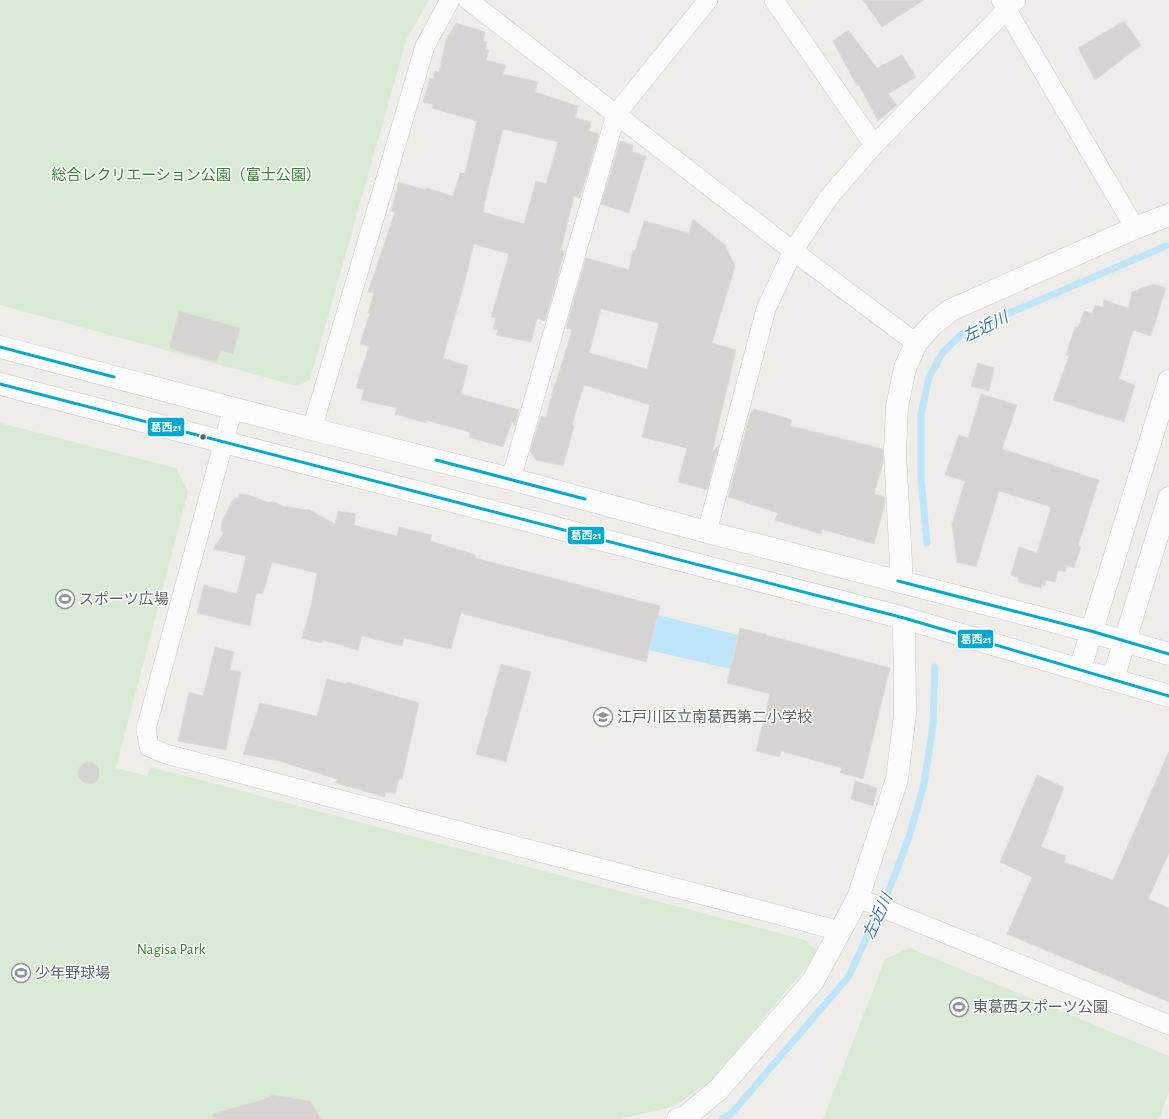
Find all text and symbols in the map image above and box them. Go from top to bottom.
park label: 総合レクリエーション公園（富士公園） [51,167,321,183]
water label: 左近川 [960,307,1012,345]
line badge: 葛西21 [147,417,185,437]
text: 葛西21 [150,422,182,433]
unlabelled marker [198,432,208,442]
line badge: 葛西21 [567,526,605,545]
text: 葛西21 [570,530,602,541]
sports icon: スポーツ広場 [54,588,76,610]
place label: スポーツ広場 [79,591,169,607]
line badge: 葛西21 [957,629,994,649]
text: 葛西21 [960,634,992,645]
school or university icon: 江戸川区立南葛西第二小学校 [592,706,614,728]
place label: 江戸川区立南葛西第二小学校 [617,709,812,725]
water label: 左近川 [860,889,896,942]
park label: Nagisa Park [137,942,205,957]
sports icon: 少年野球場 [10,962,32,984]
place label: 少年野球場 [35,965,110,981]
sports icon: 東葛西スポーツ公園 [948,996,970,1018]
place label: 東葛西スポーツ公園 [973,999,1108,1015]

